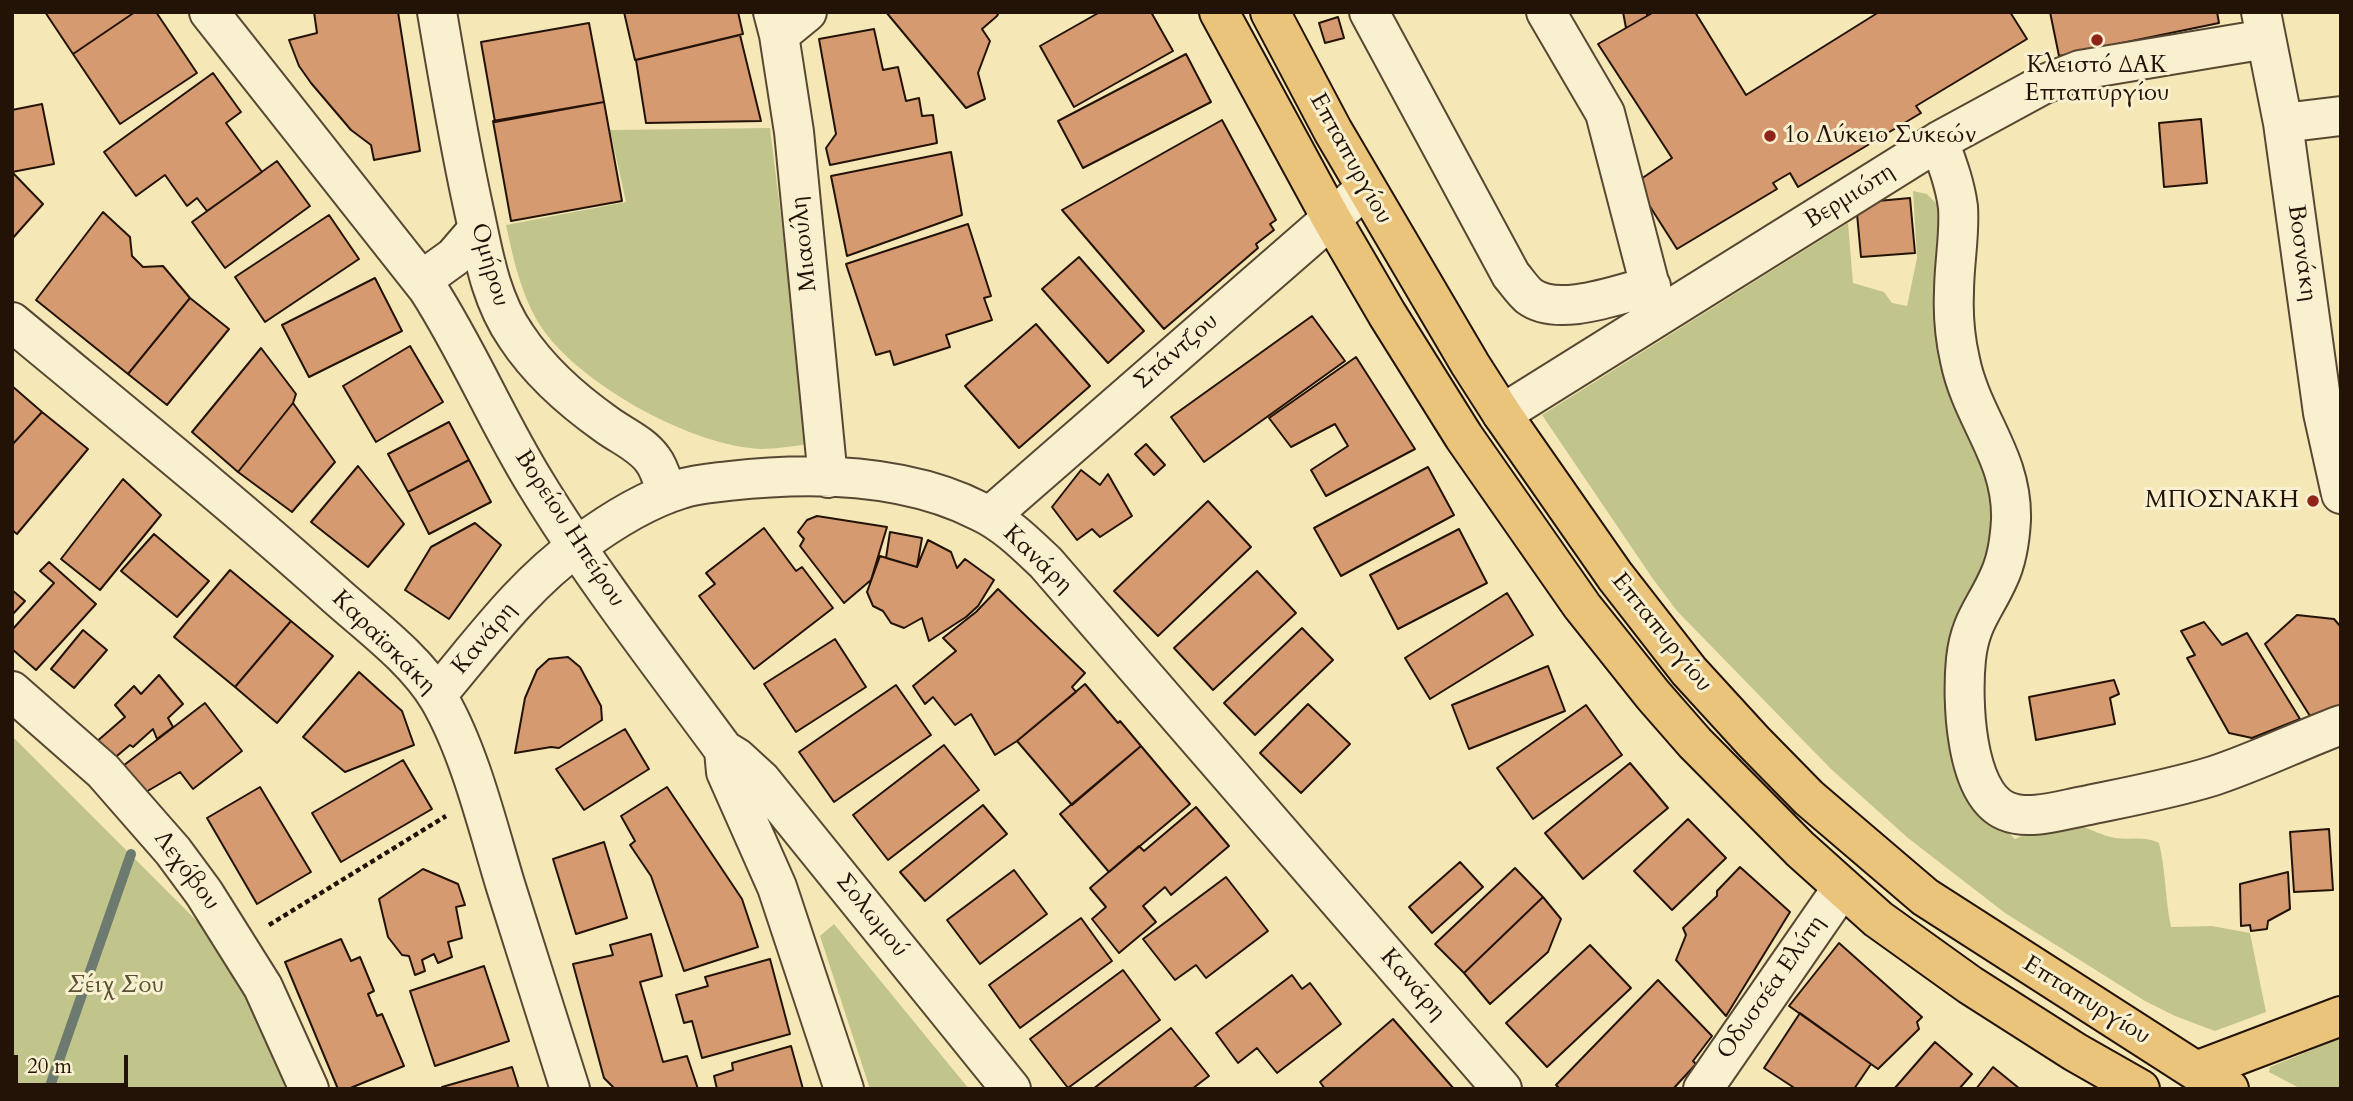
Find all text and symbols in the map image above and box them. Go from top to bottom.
marker: Κλειστό ΔΑΚ Επταπυργίου [2089,32,2105,48]
place label: Κλειστό ΔΑΚ Επταπυργίου [2025,52,2169,108]
street label: Επταπυργίου [1302,89,1398,229]
place label: 1ο Λύκειο Συκεών [1784,122,1976,150]
marker: 1ο Λύκειο Συκεών [1762,128,1778,144]
street label: Βερμιώτη [1800,158,1900,236]
street label: Μιαούλη [786,195,824,293]
street label: Βοσνάκη [2280,203,2322,303]
street label: Ομήρου [463,220,515,310]
street label: Στάντζου [1129,308,1225,396]
street label: Βορείου Ηπείρου [508,445,630,613]
place label: ΜΠΟΣΝΑΚΗ [2145,487,2299,515]
marker: ΜΠΟΣΝΑΚΗ [2305,493,2321,509]
street label: Κανάρη [996,520,1078,600]
street label: Επταπυργίου [1604,568,1718,698]
street label: Καραϊσκάκη [325,585,441,701]
street label: Κανάρη [447,597,523,681]
street label: Λεχόβου [147,826,225,916]
street label: Σολωμού [829,868,913,964]
street label: Οδυσσέα Ελύτη [1712,911,1832,1065]
street label: Κανάρη [1373,943,1451,1027]
street label: Επταπυργίου [2017,950,2155,1052]
park label: Σέιχ Σου [68,972,164,1000]
scale bar [18,1042,131,1086]
text: 20 m [27,1052,72,1081]

